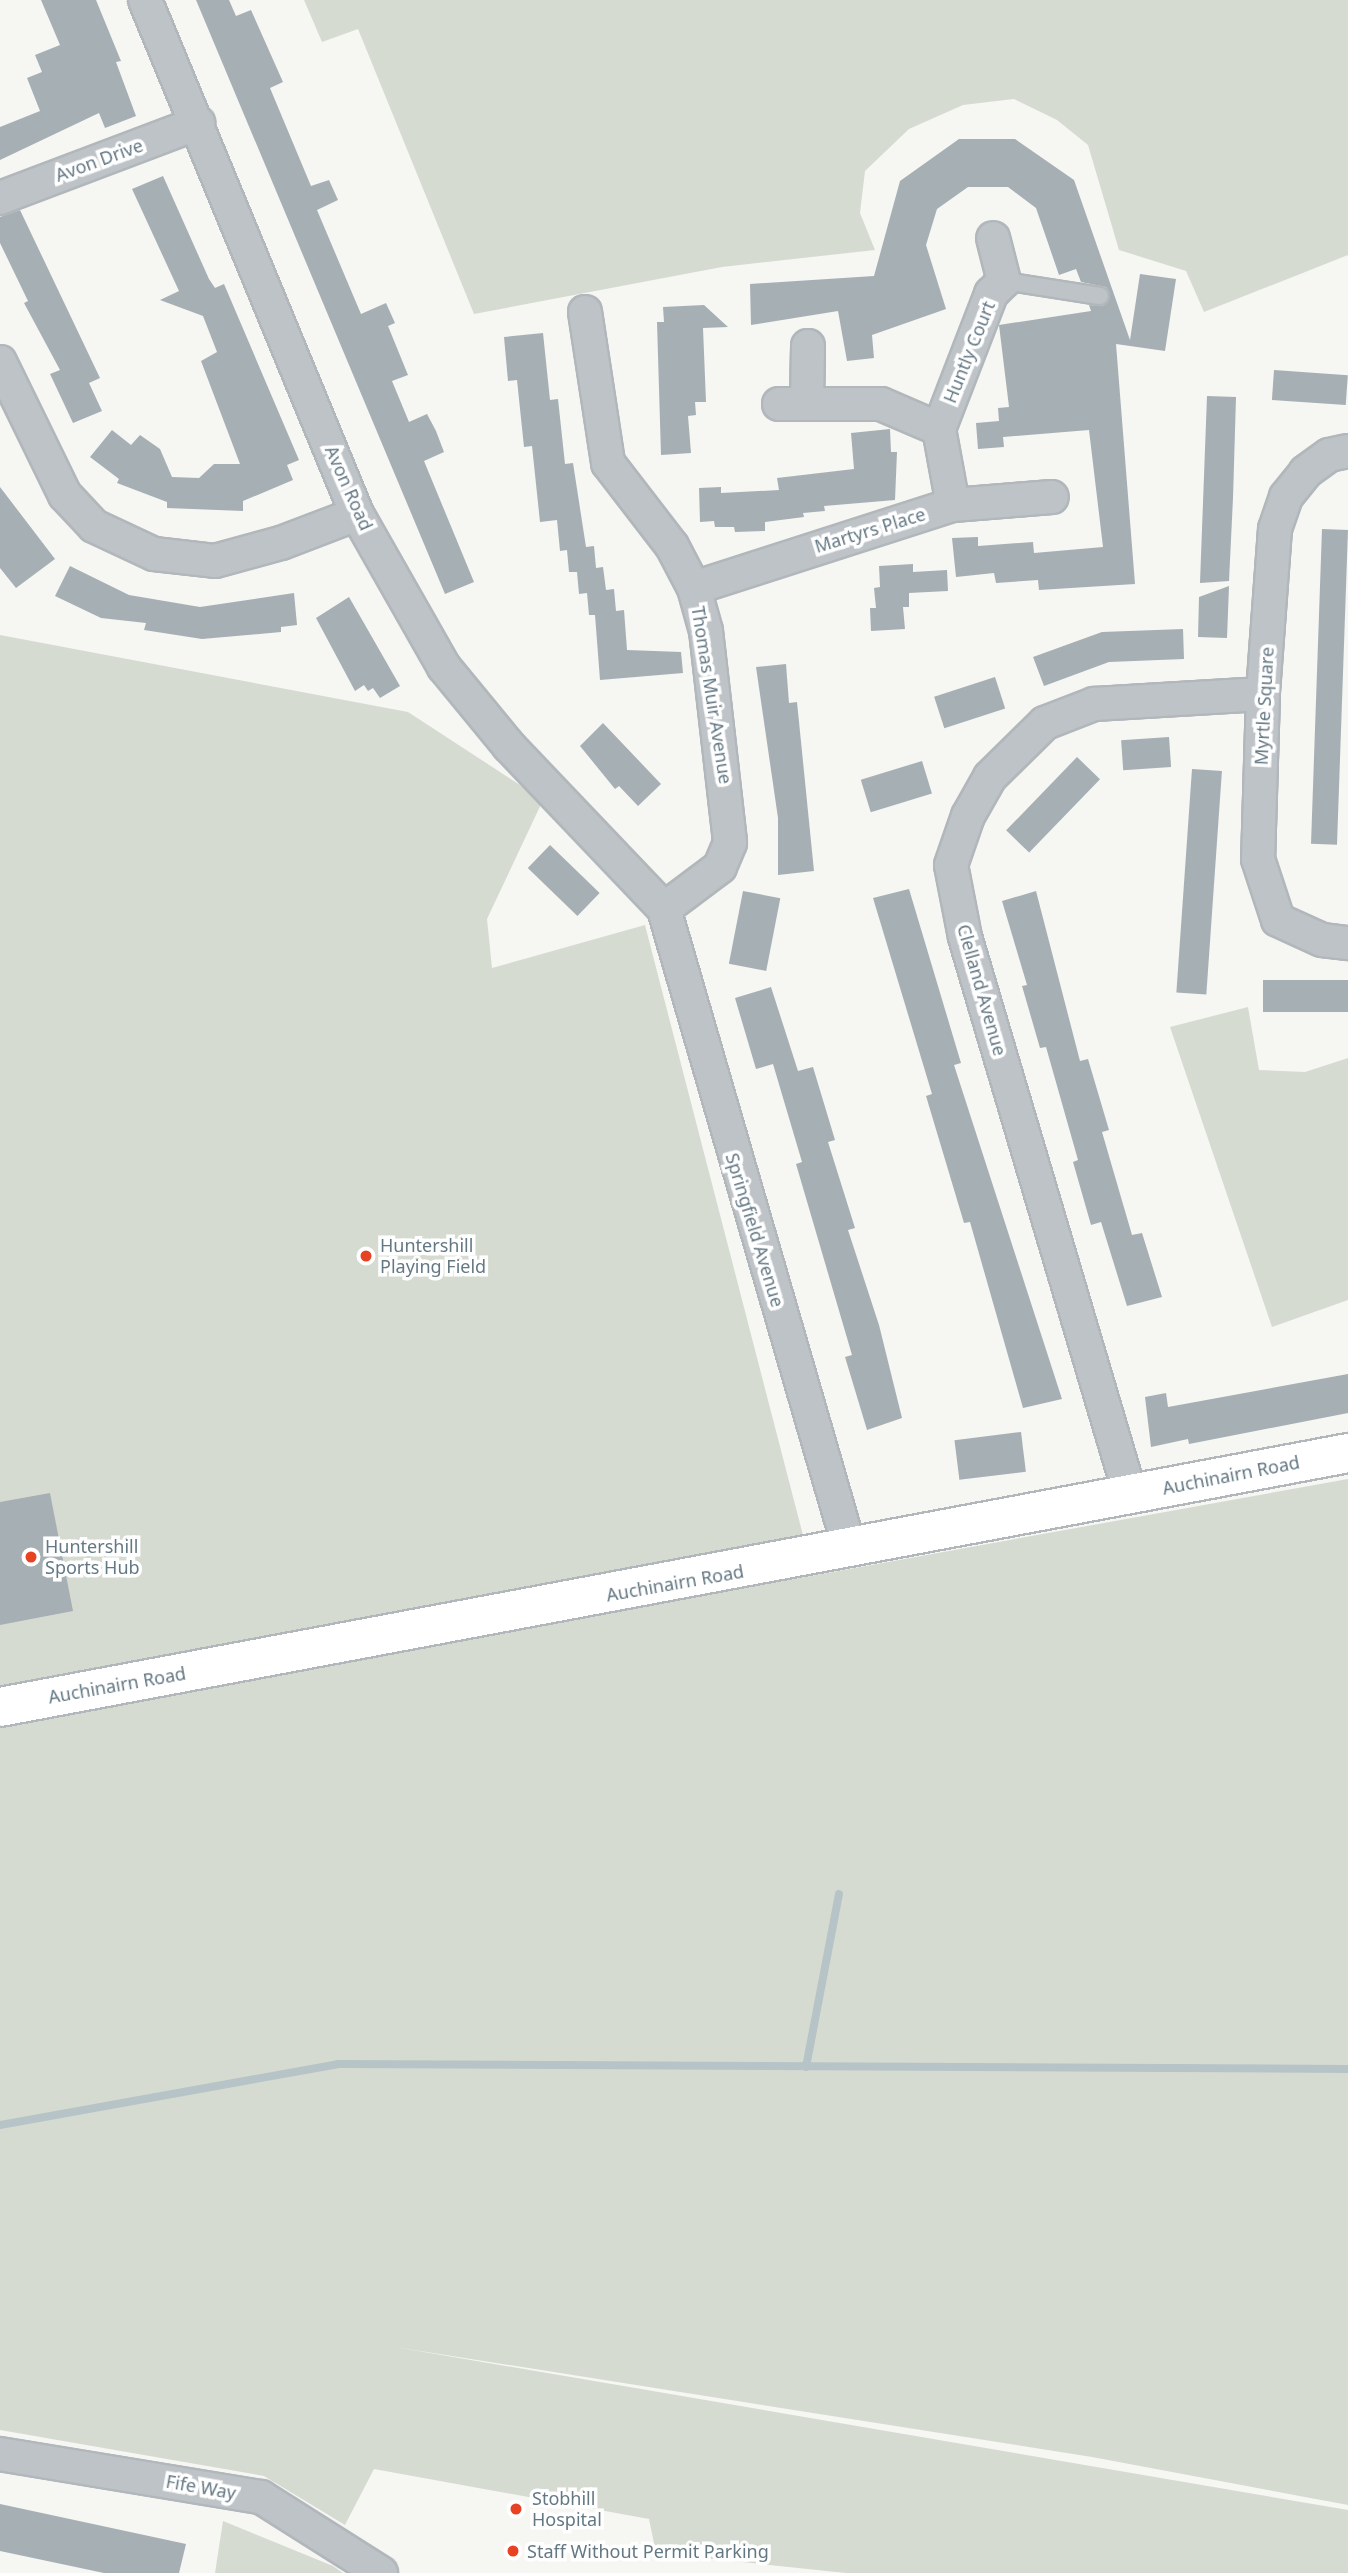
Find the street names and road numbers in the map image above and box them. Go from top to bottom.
street label: Avon Drive [52,134,146,186]
street label: Huntly Court [939,298,999,406]
street label: Avon Road [321,442,377,534]
street label: Martyrs Place [812,503,928,557]
street label: Thomas Muir Avenue [687,605,737,785]
street label: Myrtle Square [1250,646,1278,766]
street label: Clelland Avenue [953,922,1011,1058]
street label: Springfield Avenue [721,1150,789,1310]
street label: Auchinairn Road [1161,1451,1301,1499]
street label: Auchinairn Road [604,1560,746,1606]
street label: Auchinairn Road [46,1662,188,1708]
street label: Fife Way [164,2470,238,2504]

